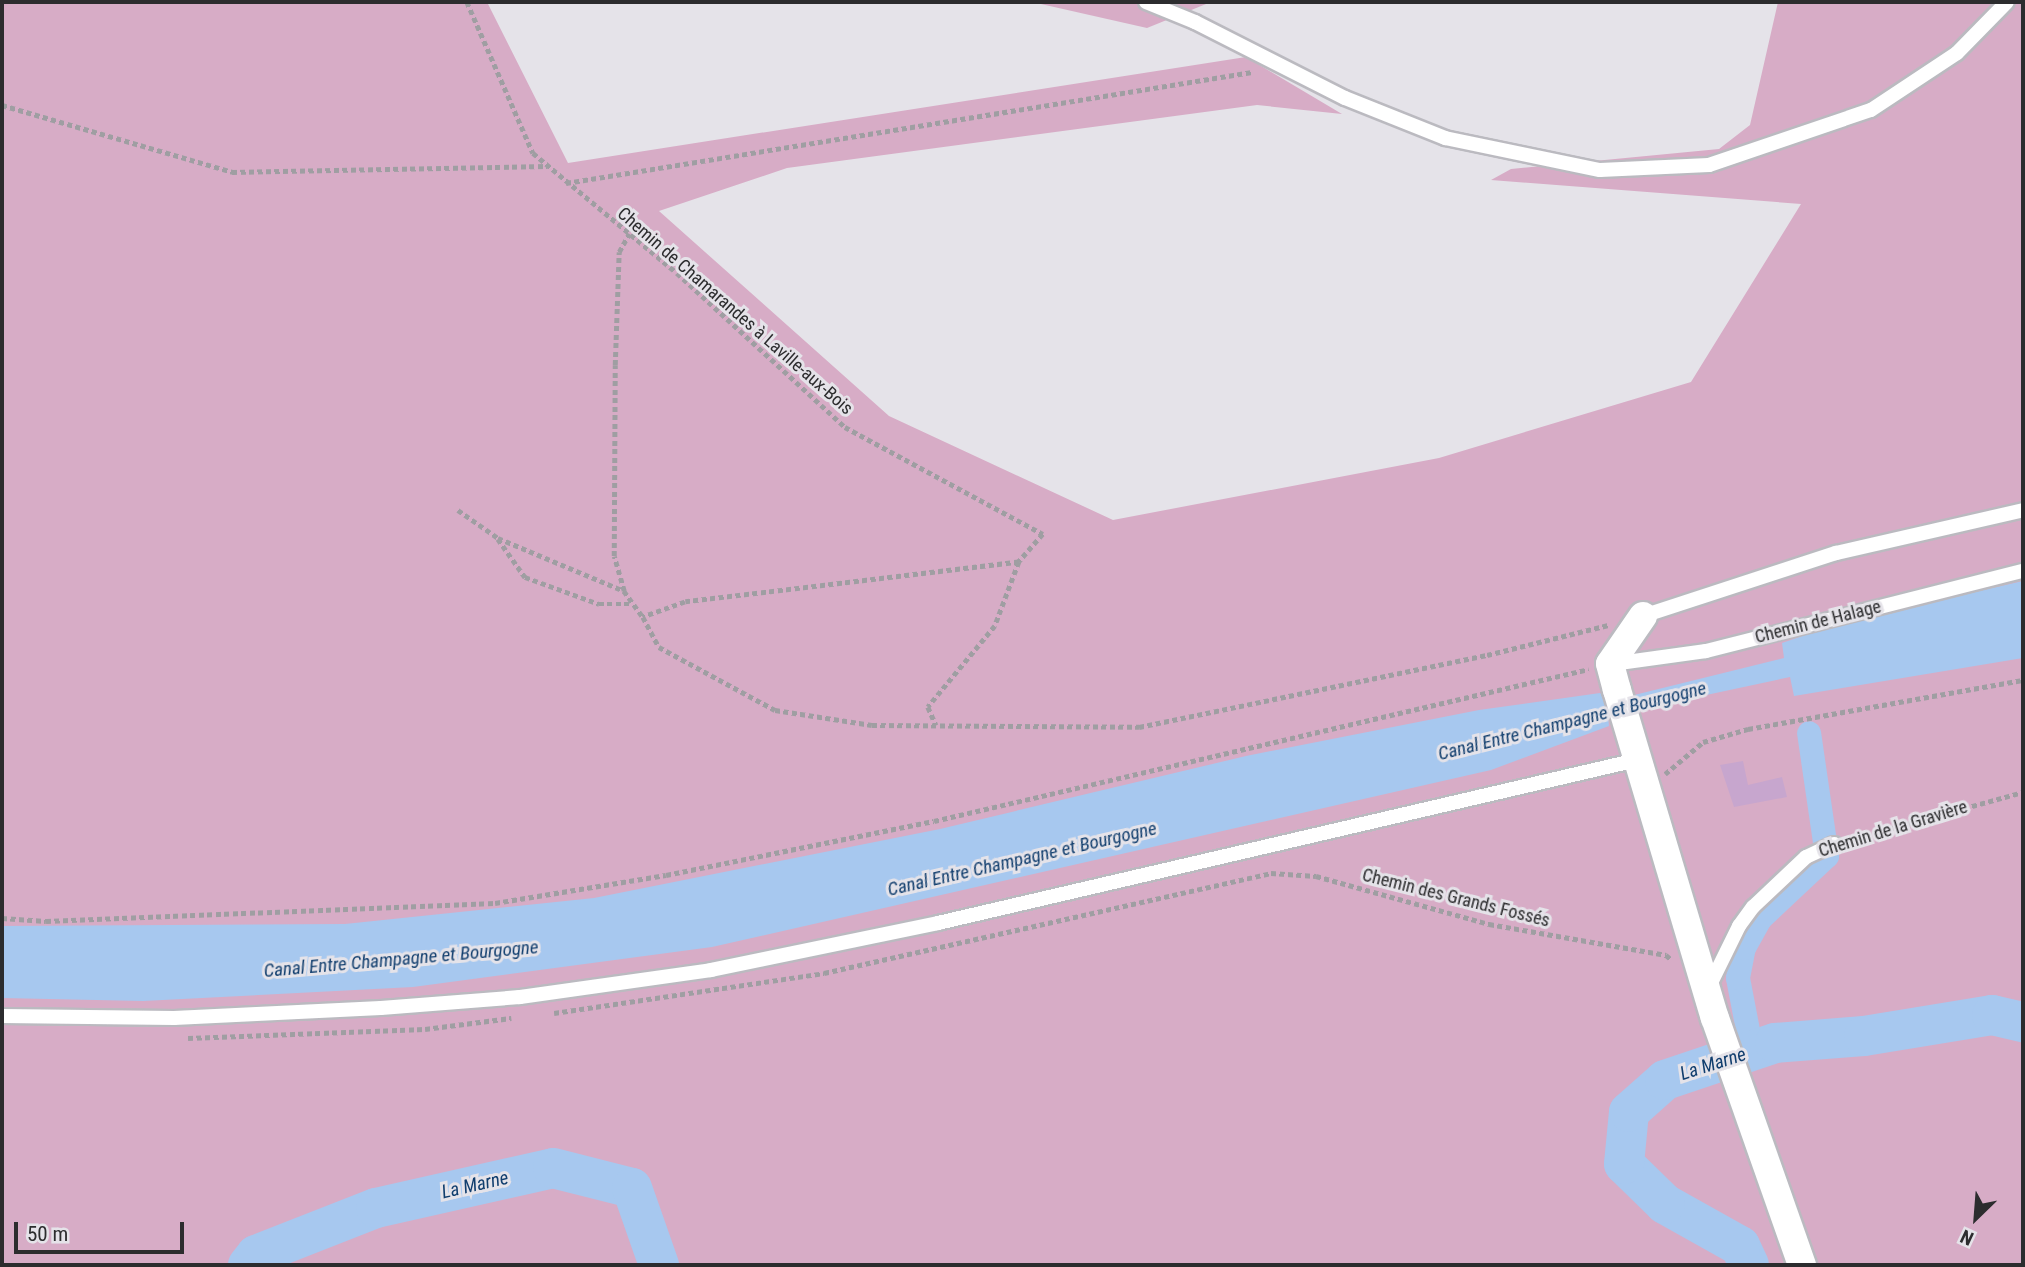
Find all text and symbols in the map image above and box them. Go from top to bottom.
street label: Chemin de Chamarandes à Laville-aux-Bois [613,203,857,419]
street label: Chemin de Halage [1753,596,1883,648]
water label: Canal Entre Champagne et Bourgogne [1436,677,1708,765]
street label: Chemin de la Gravière [1816,796,1970,862]
water label: Canal Entre Champagne et Bourgogne [885,817,1159,901]
street label: Chemin des Grands Fossés [1360,864,1552,932]
water label: Canal Entre Champagne et Bourgogne [263,936,539,982]
water label: La Marne [1677,1043,1749,1085]
water label: La Marne [439,1166,511,1204]
north arrow [1941,1183,2011,1253]
scale bar [18,1208,187,1252]
text: 50 m [27,1222,68,1246]
text: N [1957,1225,1977,1250]

